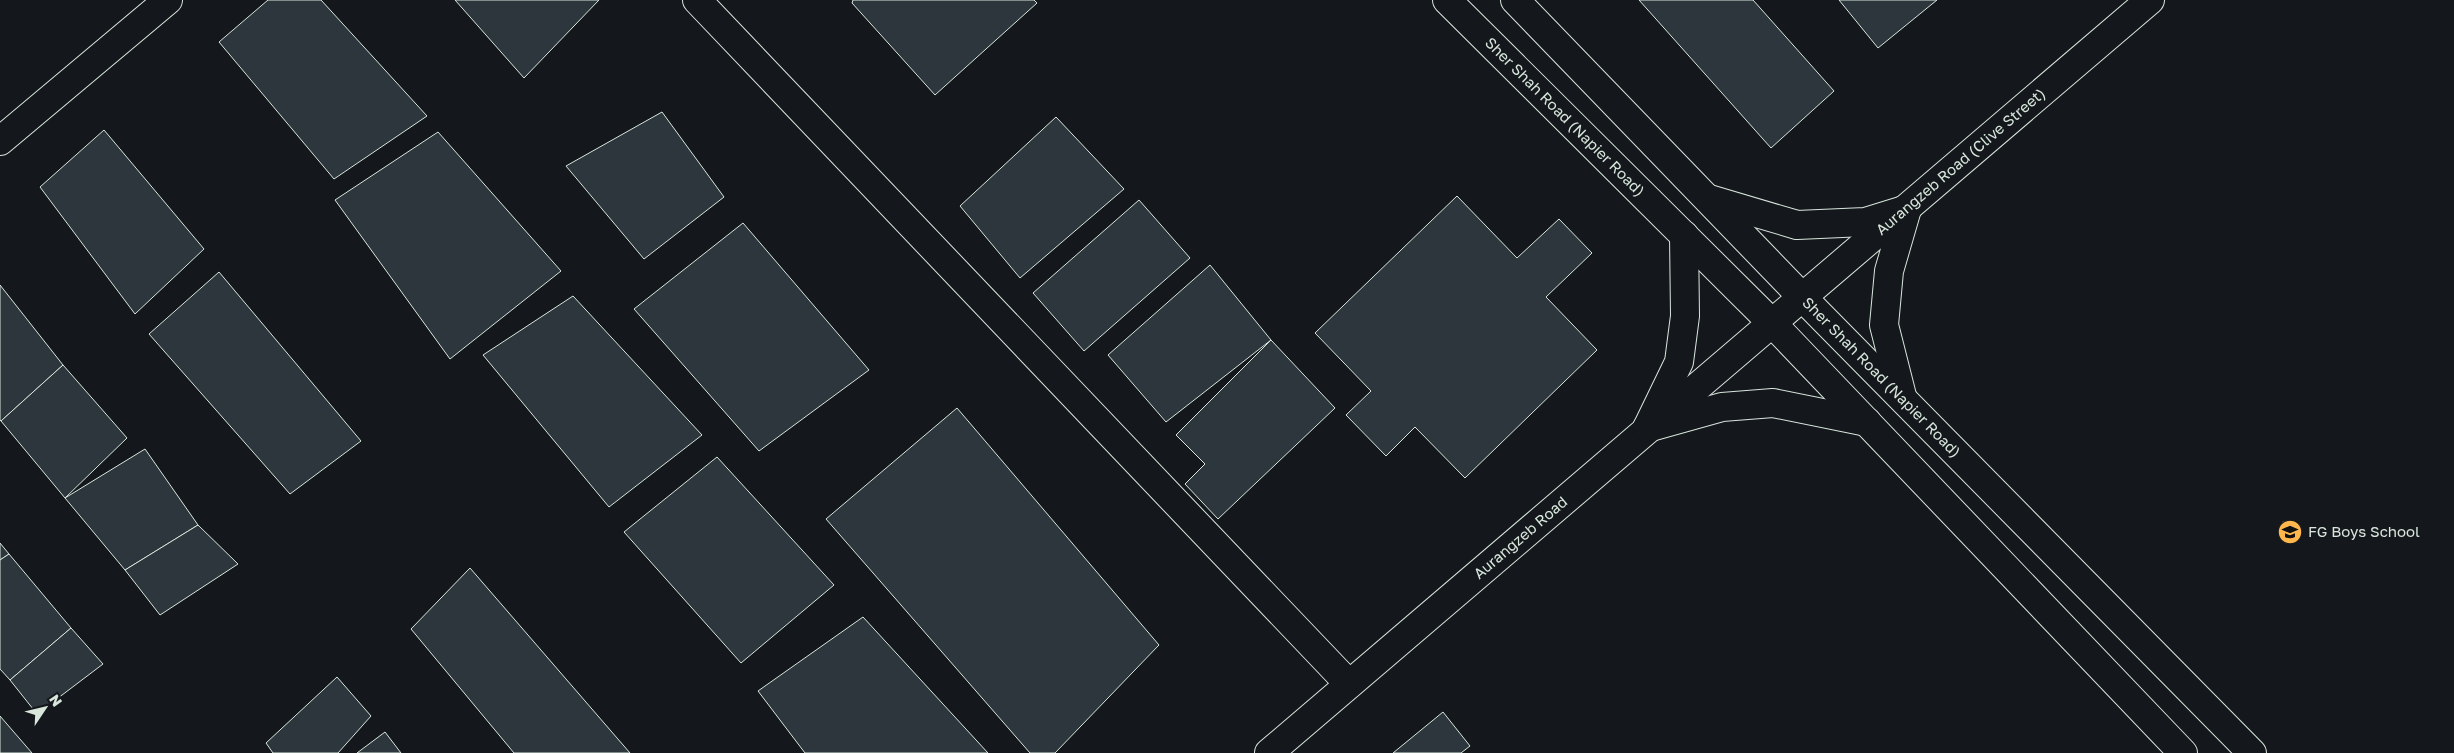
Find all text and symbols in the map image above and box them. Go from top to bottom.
street label: Sher Shah Road (Napier Road) [1482,33,1649,199]
street label: Aurangzeb Road (Clive Street) [1872,84,2048,238]
street label: Sher Shah Road (Napier Road) [1799,293,1965,461]
street label: Aurangzeb Road [1469,492,1571,582]
school or university icon: FG Boys School [2277,519,2303,545]
place label: FG Boys School [2308,522,2420,540]
north arrow [20,683,70,733]
text: N [46,691,66,709]

